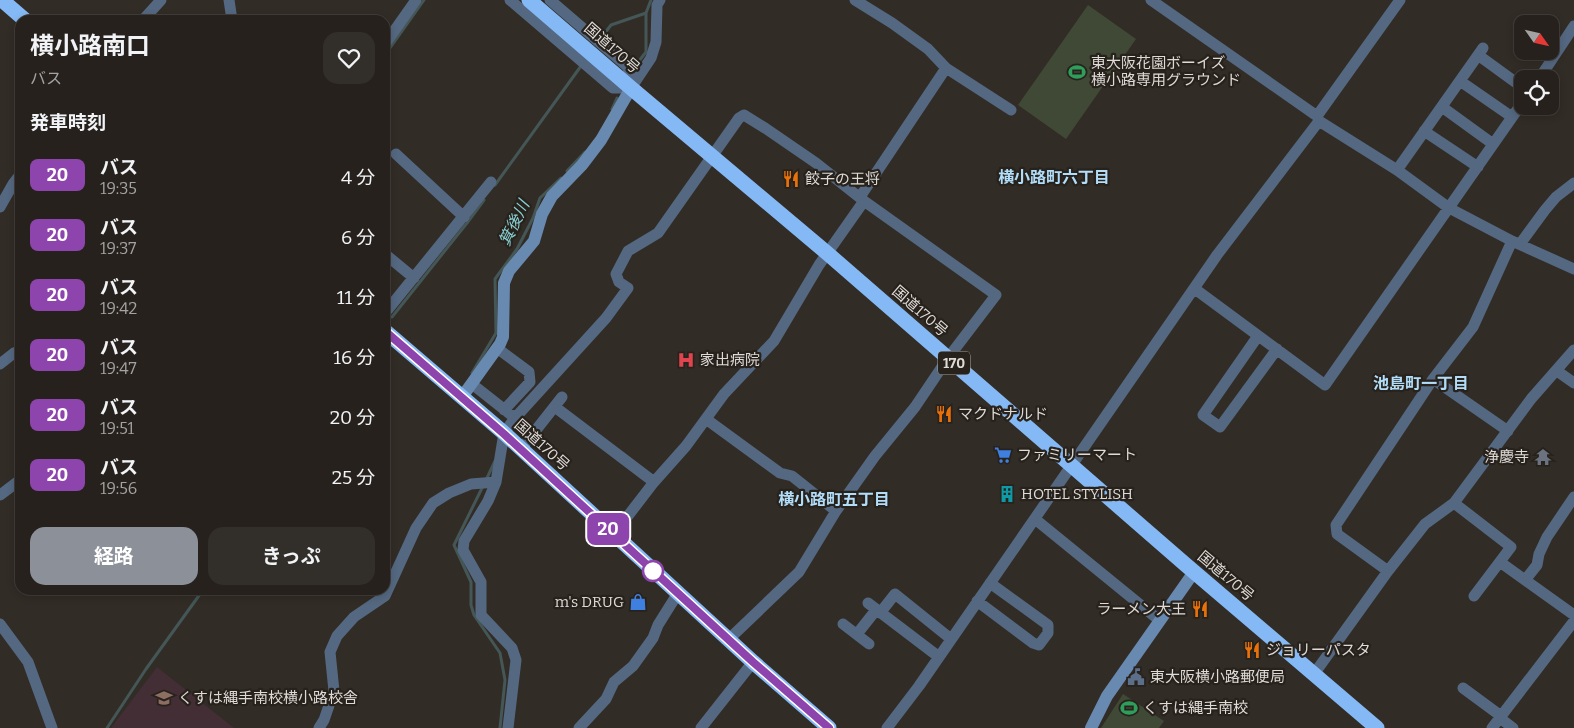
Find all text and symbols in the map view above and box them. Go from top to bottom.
north arrow [1514,15,1559,60]
map controls [1514,15,1559,115]
street label: 国道170号 [581,19,643,77]
text: 横小路南口 [30,32,150,60]
button: heart [323,32,375,84]
place label: 東大阪花園ボーイズ 横小路専用グラウンド [1091,54,1241,89]
sports icon: 東大阪花園ボーイズ 横小路専用グラウンド [1067,62,1087,82]
text: バス [30,69,62,88]
button: locate [1514,70,1559,115]
text: 発車時刻 [30,111,106,134]
text: バス [100,156,138,179]
text: 20 [47,164,68,186]
text: 4 分 [341,166,375,189]
district label: 横小路町六丁目 [998,168,1110,187]
restaurant icon: 餃子の王将 [781,169,801,189]
place label: 餃子の王将 [805,170,880,188]
text: 19:35 [100,179,137,198]
water label: 箕後川 [495,195,534,249]
text: バス [100,216,138,239]
text: 20 [47,224,68,246]
text: 6 分 [341,226,375,249]
text: 19:37 [100,239,136,258]
text: バス [100,276,138,299]
street label: 国道170号 [889,282,951,340]
text: 20 [47,284,68,306]
text: 11 分 [337,286,375,309]
text: 19:42 [100,299,137,318]
text: バス [100,336,138,359]
text: 20 [47,344,68,366]
text: 16 分 [333,346,375,369]
hospital icon: 家出病院 [676,350,696,370]
place label: 家出病院 [700,351,760,369]
road number: 170 [938,352,970,374]
text: 19:47 [100,359,136,378]
district label: 池島町一丁目 [1373,374,1469,393]
text: バス [100,396,138,419]
text: 20 [47,404,68,426]
restaurant icon: マクドナルド [934,404,954,424]
place label: マクドナルド [958,405,1048,423]
text: 20 分 [330,406,375,429]
street label: 国道170号 [511,416,573,474]
text: 19:51 [100,419,134,438]
supermarket icon: ファミリーマート [993,445,1013,465]
place label: ファミリーマート [1017,446,1137,464]
temple icon: 浄慶寺 [1533,447,1553,467]
place label: 浄慶寺 [1484,448,1529,466]
text: バス [100,456,138,479]
text: 20 [47,464,68,486]
text: 25 分 [332,466,375,489]
text: 19:56 [100,479,137,498]
building icon: HOTEL STYLISH [997,484,1017,504]
place label: HOTEL STYLISH [1021,485,1133,503]
district label: 横小路町五丁目 [778,490,890,509]
line badge: 20 [586,513,630,545]
text: 20 [597,518,619,540]
button: 経路 [30,527,198,585]
button: きっぷ [208,527,375,585]
street label: 国道170号 [1194,547,1258,605]
unlabelled marker [642,560,664,582]
shop icon: m's DRUG [628,592,648,612]
place label: m's DRUG [555,593,624,611]
restaurant icon: ラーメン大王 [1190,599,1210,619]
place label: ラーメン大王 [1097,600,1186,618]
restaurant icon: ジョリーパスタ [1242,640,1262,660]
place label: ジョリーパスタ [1266,641,1371,659]
public building icon: 東大阪横小路郵便局 [1126,667,1146,687]
place label: 東大阪横小路郵便局 [1150,668,1285,686]
school or university icon: くすは縄手南校横小路校舎 [154,688,174,708]
place label: くすは縄手南校横小路校舎 [178,689,358,707]
sports icon: くすは縄手南校 [1119,698,1139,718]
place label: くすは縄手南校 [1143,699,1248,717]

